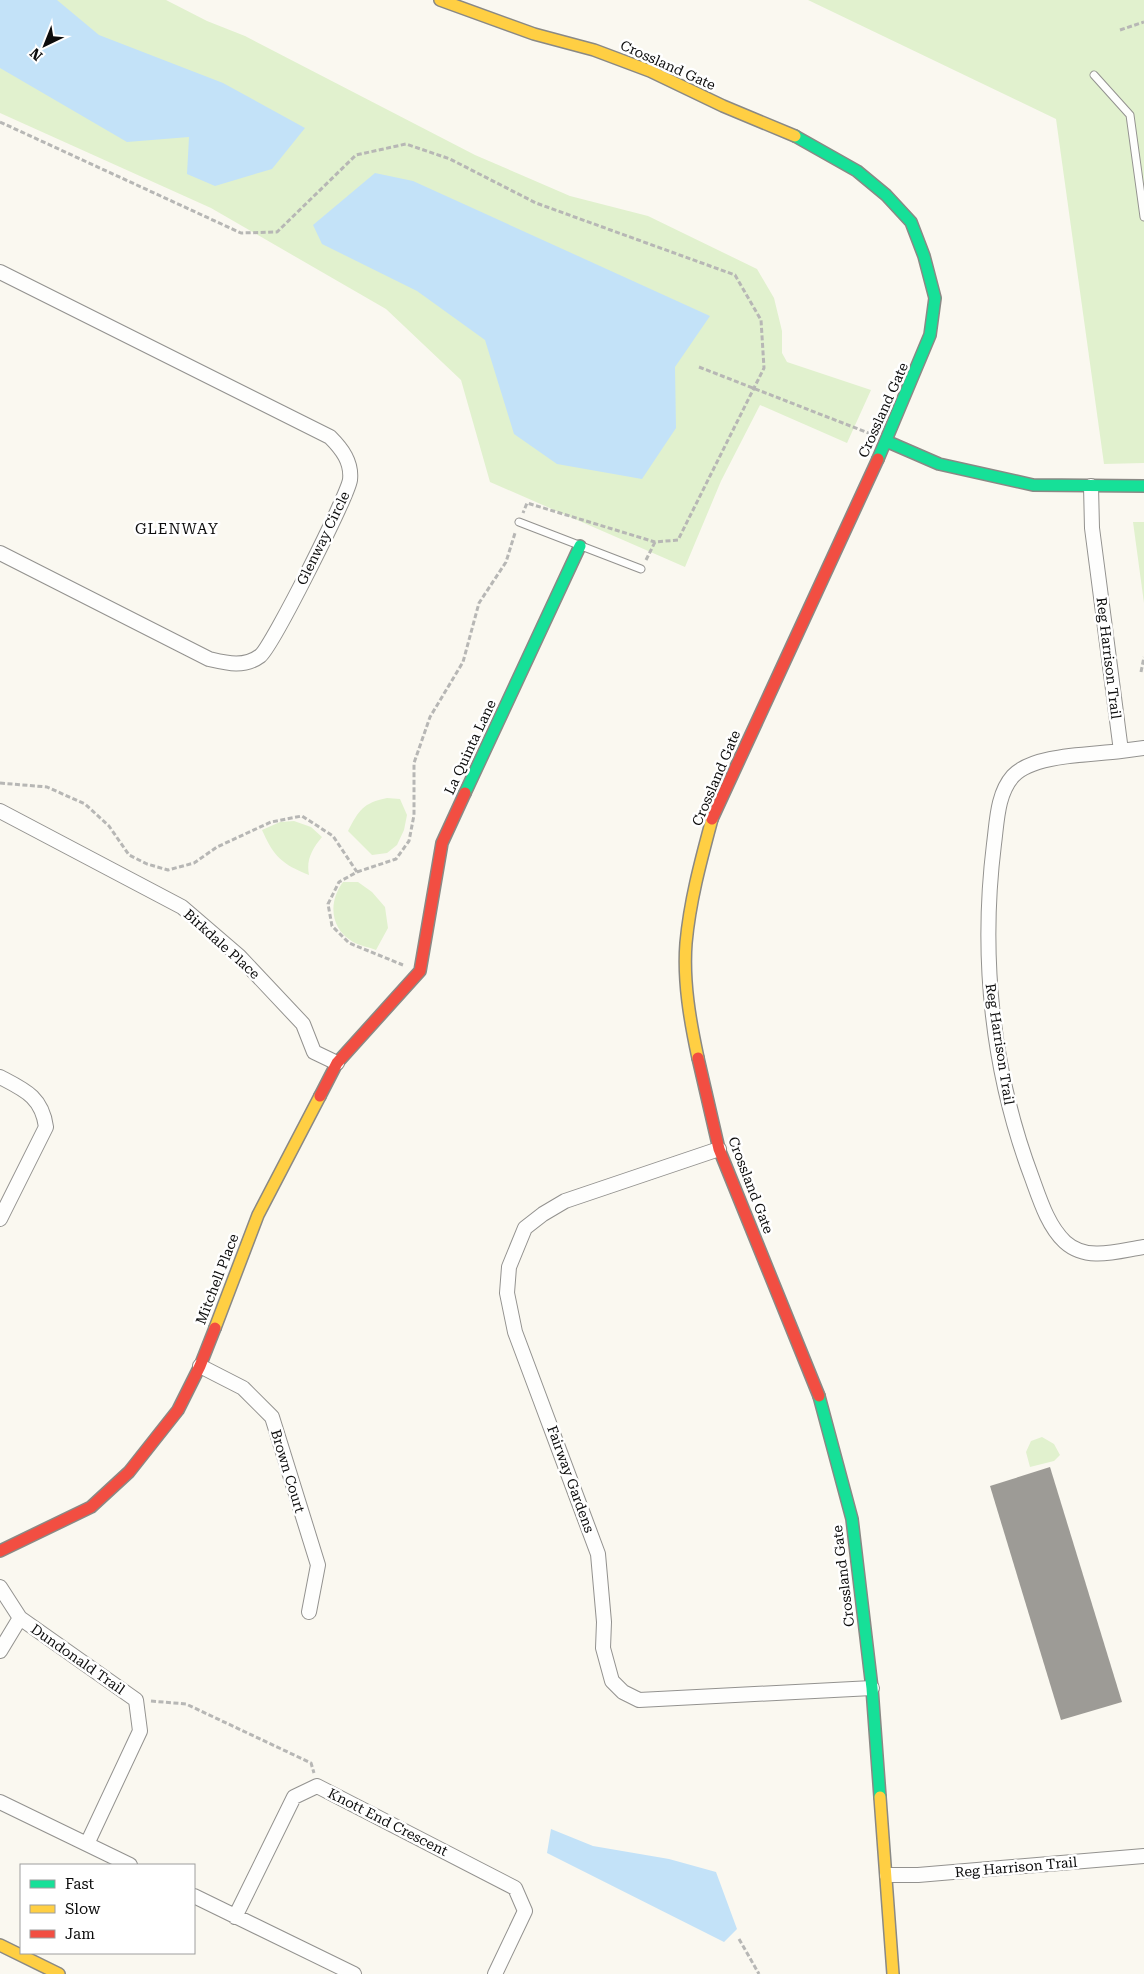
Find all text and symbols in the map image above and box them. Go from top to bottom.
north arrow [20,20,70,70]
street label: Crossland Gate [618,37,718,93]
text: N [27,45,46,64]
street label: Crossland Gate [855,360,911,460]
street label: Glenway Circle [293,488,353,587]
district label: GLENWAY [135,520,219,538]
street label: Reg Harrison Trail [1094,596,1125,721]
street label: La Quinta Lane [441,697,499,797]
street label: Crossland Gate [689,727,743,828]
street label: Birkdale Place [181,906,263,982]
street label: Reg Harrison Trail [982,982,1018,1107]
street label: Crossland Gate [725,1134,777,1236]
street label: Mitchell Place [192,1231,242,1327]
street label: Fairway Gardens [544,1423,598,1535]
street label: Brown Court [268,1428,308,1514]
street label: Crossland Gate [829,1524,857,1628]
street label: Dundonald Trail [28,1621,129,1698]
street label: Knott End Crescent [325,1785,451,1859]
street label: Reg Harrison Trail [954,1854,1079,1880]
legend [20,1864,195,1954]
text: Fast [65,1875,95,1893]
text: Slow [65,1900,101,1918]
text: Jam [65,1925,95,1943]

